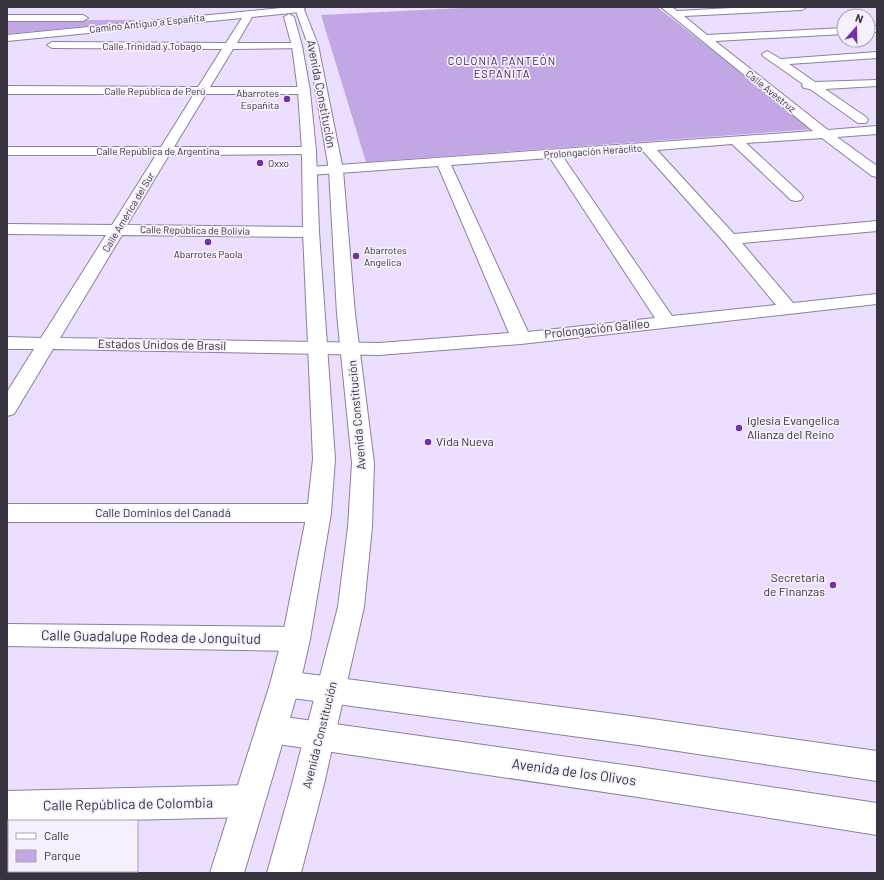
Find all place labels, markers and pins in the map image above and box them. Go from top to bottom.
place label: Abarrotes Españita [236,87,279,111]
marker: Abarrotes Españita [282,94,292,104]
place label: Oxxo [268,157,289,169]
marker: Oxxo [255,158,265,168]
marker: Abarrotes Paola [203,237,213,247]
place label: Abarrotes Angelica [364,244,407,268]
place label: Abarrotes Paola [174,248,242,260]
marker: Abarrotes Angelica [351,251,361,261]
place label: Iglesia Evangelica Alianza del Reino [747,413,839,441]
marker: Iglesia Evangelica Alianza del Reino [734,423,744,433]
place label: Vida Nueva [436,434,494,448]
marker: Vida Nueva [423,437,433,447]
place label: Secretaria de Finanzas [763,570,825,598]
marker: Secretaria de Finanzas [828,580,838,590]

